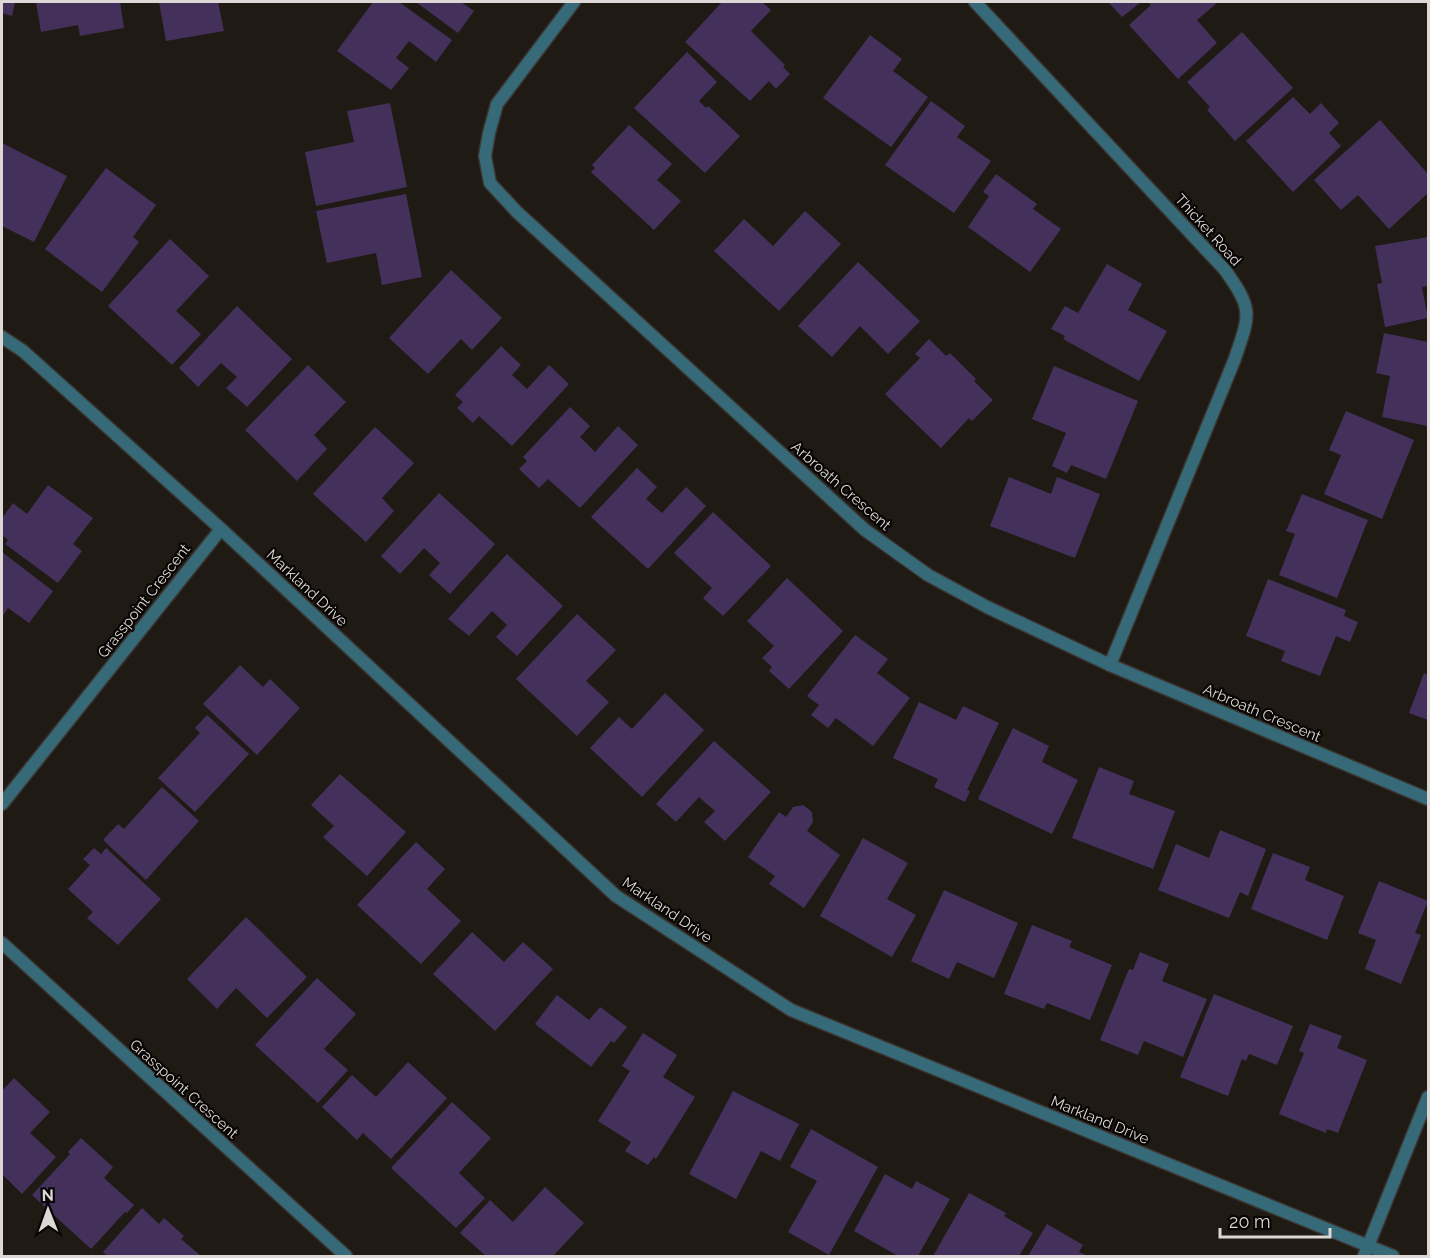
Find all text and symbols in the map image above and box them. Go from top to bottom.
street label: Thicket Road [1171,190,1245,270]
street label: Arbroath Crescent [787,438,895,534]
street label: Grasspoint Crescent [94,540,194,662]
street label: Markland Drive [263,546,351,630]
street label: Arbroath Crescent [1200,680,1324,746]
street label: Markland Drive [619,873,715,947]
street label: Grasspoint Crescent [126,1036,242,1142]
street label: Markland Drive [1048,1092,1152,1148]
north arrow [18,1180,78,1240]
text: N [41,1186,54,1205]
scale bar [1220,1201,1330,1239]
text: 20 m [1229,1211,1271,1232]

